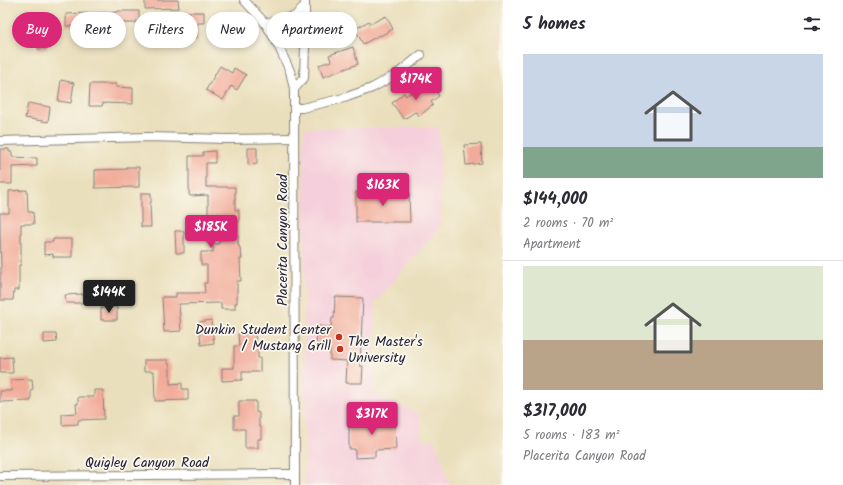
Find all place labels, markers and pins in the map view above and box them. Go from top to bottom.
pin: $174K [388,67,444,101]
pin: $163K [355,173,411,207]
pin: $185K [183,215,239,249]
pin: $144K [81,280,137,314]
place label: Dunkin Student Center / Mustang Grill [195,319,332,357]
place label: The Master's University [348,331,423,369]
marker: Dunkin Student Center / Mustang Grill [334,332,344,342]
marker: The Master's University [335,344,345,354]
pin: $317K [344,402,400,436]

